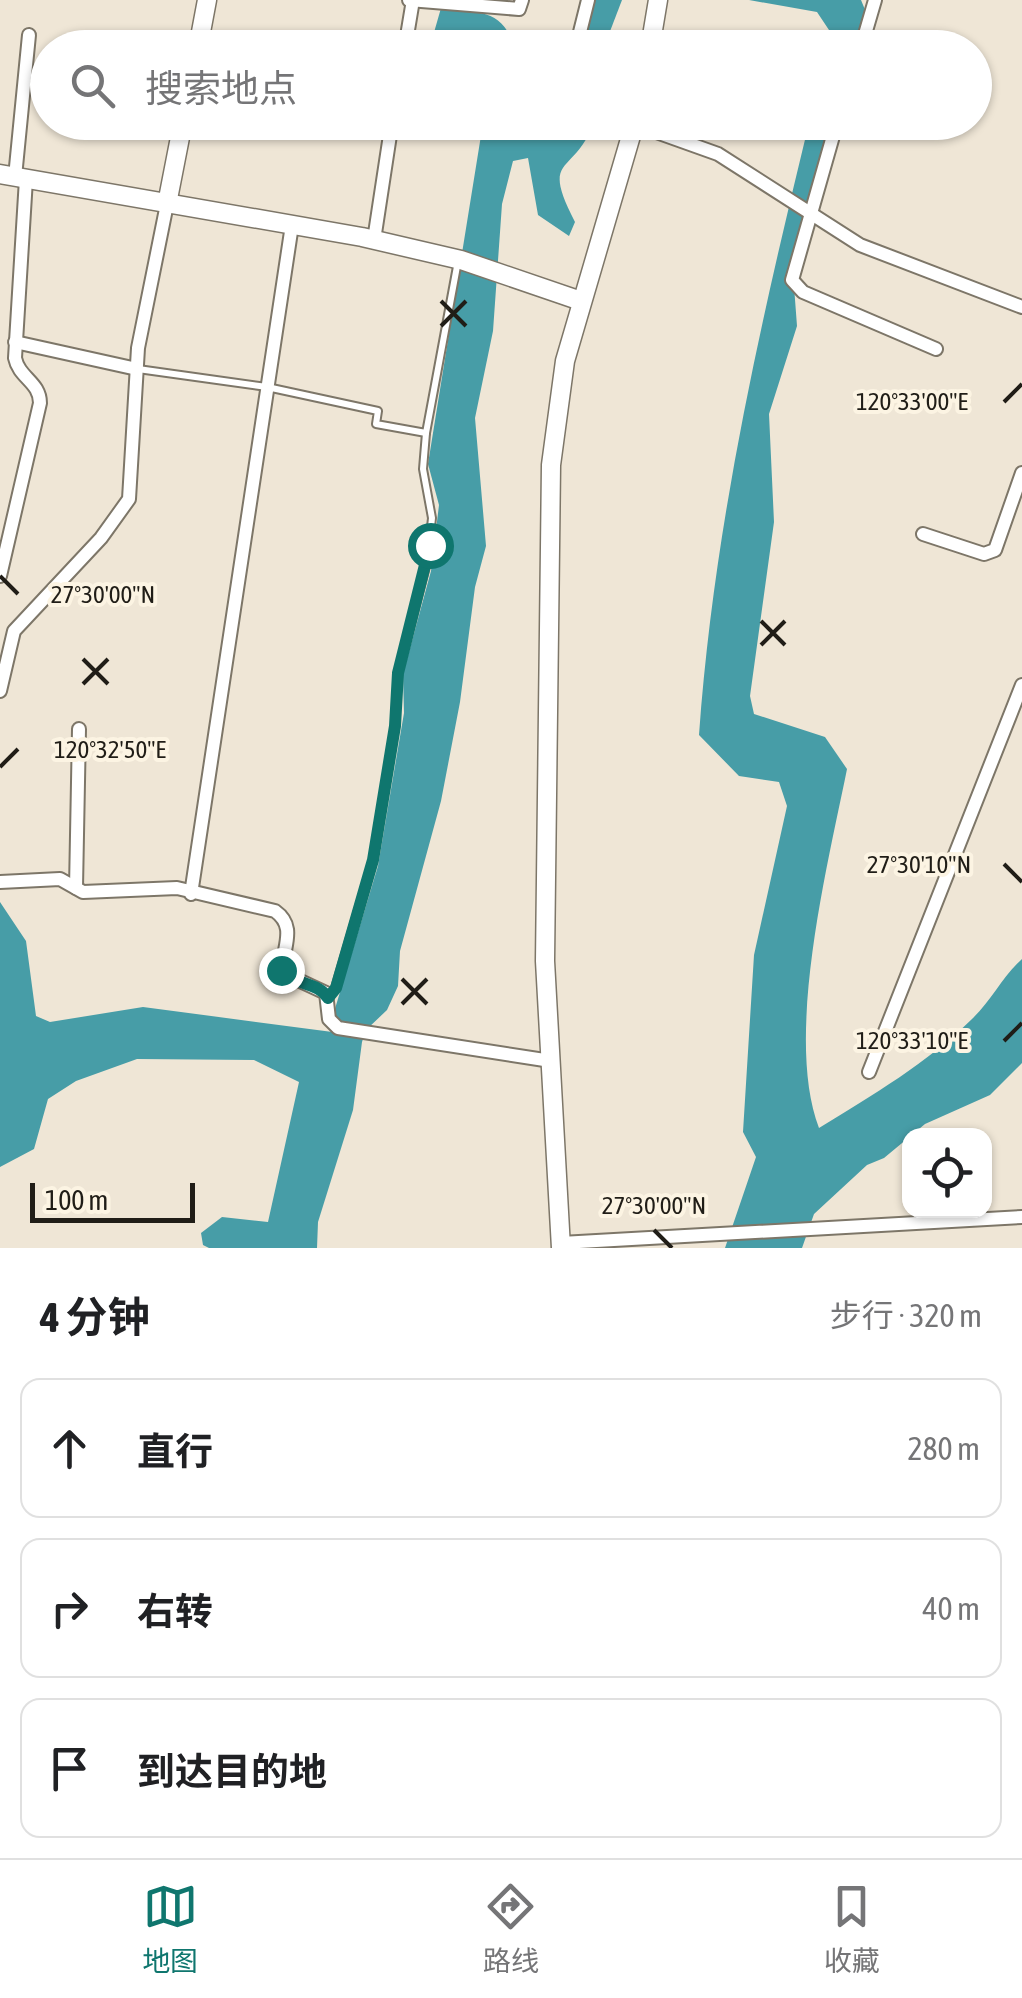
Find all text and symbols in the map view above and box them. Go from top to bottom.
search box [30,30,992,140]
icon: search [65,58,120,113]
text: 搜索地点 [145,67,297,110]
text: 120°33'00"E [856,387,968,415]
route start [408,523,454,569]
text: 27°30'00"N [51,580,155,608]
text: 120°32'50"E [54,735,166,763]
text: 27°30'10"N [867,850,971,878]
route end [259,948,305,994]
text: 120°33'10"E [856,1026,968,1054]
map controls [902,1128,992,1218]
button: locate [902,1128,992,1218]
scale bar [30,1178,195,1222]
text: 100 m [45,1184,108,1216]
text: 27°30'00"N [602,1191,706,1219]
text: 4 分钟 [40,1293,150,1341]
text: 步行 · 320 m [830,1297,982,1334]
icon: ahead [42,1421,97,1476]
text: 直行 [137,1430,213,1473]
text: 280 m [907,1430,980,1467]
icon: right [42,1581,97,1636]
text: 右转 [137,1590,213,1633]
text: 40 m [922,1590,980,1627]
icon: arrive [42,1741,97,1796]
text: 到达目的地 [137,1750,327,1793]
tab: 地图 [142,1879,198,1979]
tab: 路线 [483,1879,539,1979]
tab: 收藏 [824,1879,880,1979]

